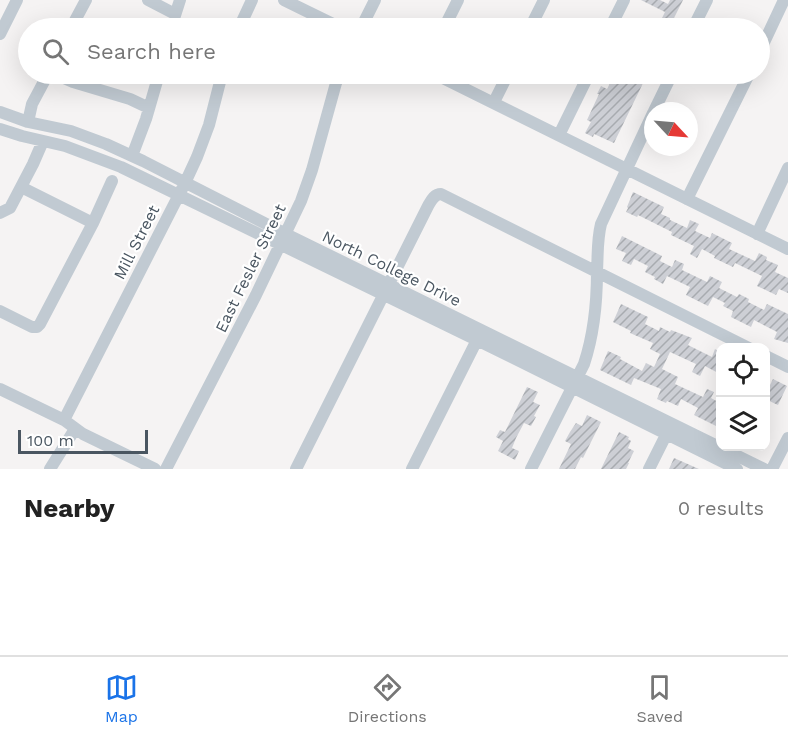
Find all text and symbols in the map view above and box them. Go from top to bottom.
search box [18,18,770,84]
icon: search [39,35,72,68]
text: Search here [87,39,216,64]
north arrow [644,102,698,156]
street label: East Fesler Street [211,201,290,335]
street label: Mill Street [110,202,163,283]
street label: North College Drive [319,227,464,310]
map controls [716,343,770,451]
button: locate [716,343,770,397]
button: layers [716,397,770,451]
scale bar [18,427,148,454]
text: 100 m [27,431,74,450]
text: Nearby [24,493,115,523]
text: 0 results [678,496,764,520]
tab: Map [105,671,138,726]
tab: Directions [348,671,427,726]
tab: Saved [637,671,683,726]

